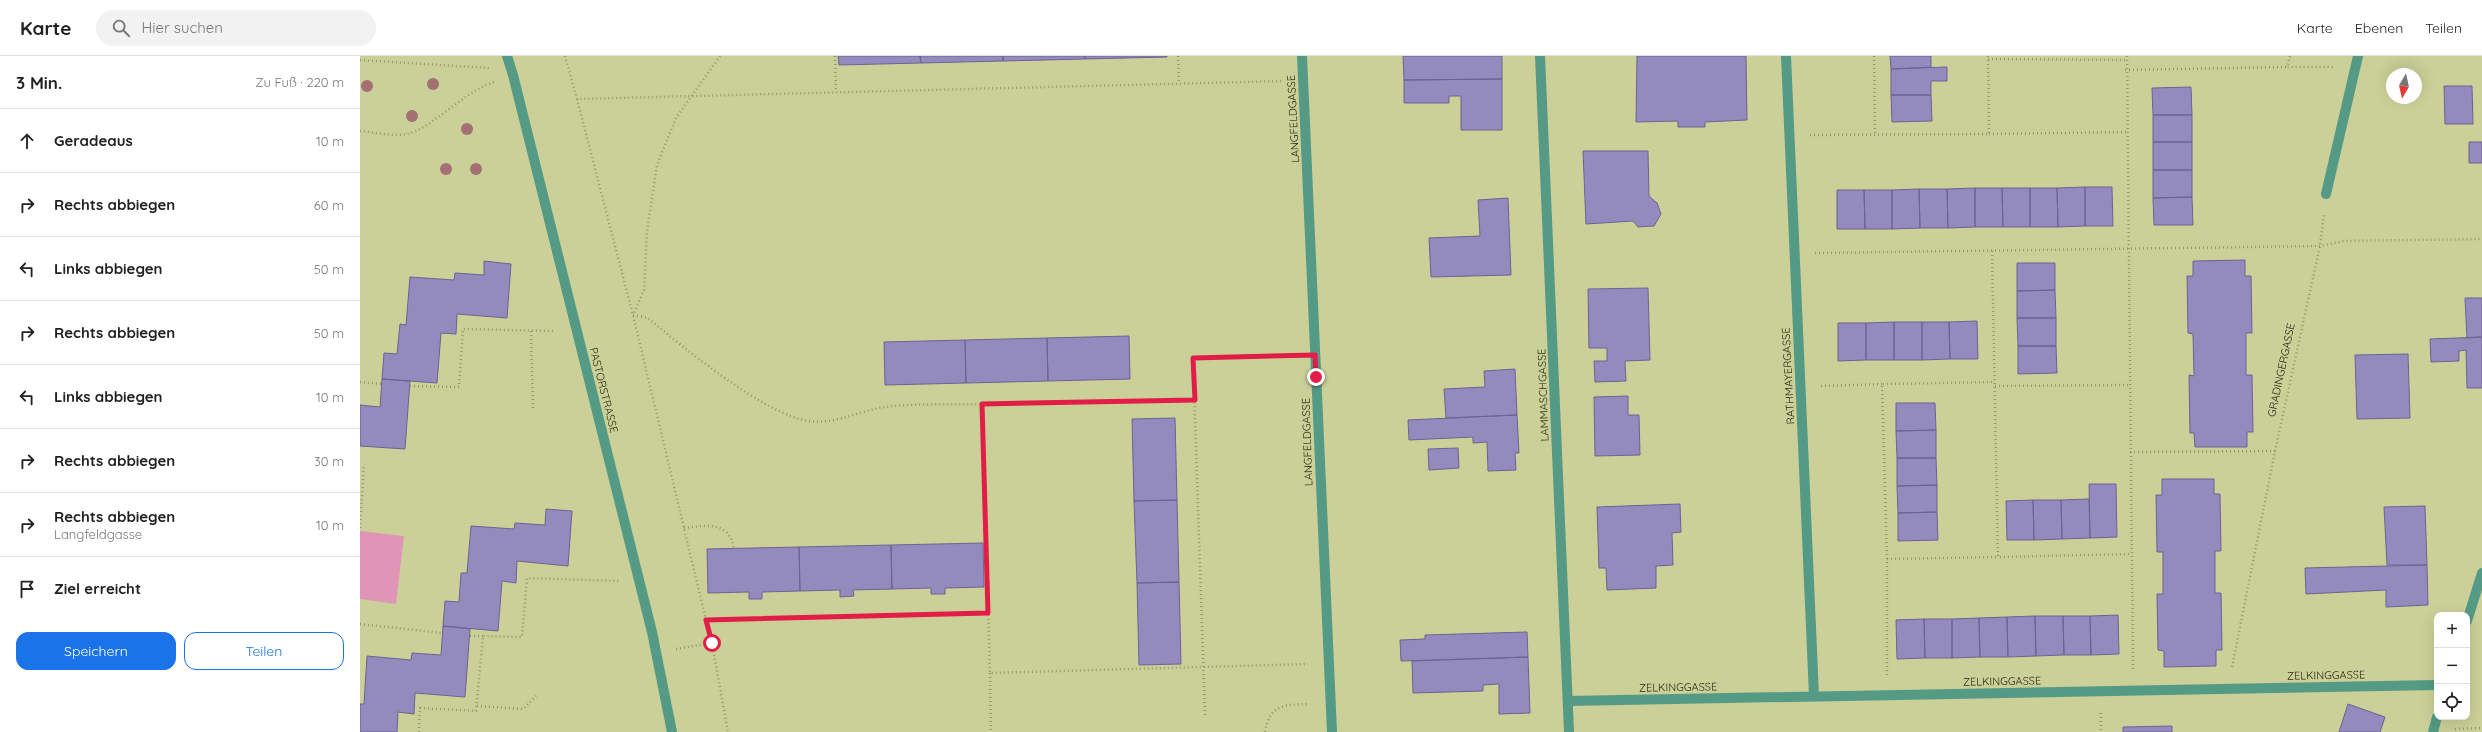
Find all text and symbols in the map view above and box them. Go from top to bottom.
search box [96,10,376,46]
text: Karte [20,16,72,40]
icon: search [110,17,132,39]
text: Hier suchen [142,18,223,37]
text: Karte [2297,19,2333,37]
text: Ebenen [2355,19,2403,37]
text: Teilen [2425,19,2462,37]
north arrow [2386,68,2422,104]
text: 3 Min. [16,72,62,93]
text: Zu Fuß · 220 m [255,74,344,90]
street label: LANGFELDGASSE [1284,75,1302,163]
icon: ahead [16,130,38,152]
text: Geradeaus [54,131,133,150]
text: 10 m [316,133,344,149]
icon: right [16,194,38,216]
text: Rechts abbiegen [54,195,175,214]
text: 60 m [314,197,344,213]
icon: left [16,258,38,280]
text: Links abbiegen [54,259,162,278]
text: 50 m [314,261,344,277]
icon: right [16,322,38,344]
street label: GRADINGERGASSE [2264,322,2298,418]
text: Rechts abbiegen [54,323,175,342]
text: 50 m [314,325,344,341]
street label: RATHMAYERGASSE [1778,327,1798,425]
street label: PASTORSTRASSE [587,346,621,434]
street label: LAMMASCHGASSE [1534,348,1552,442]
route end [1307,368,1325,386]
icon: left [16,386,38,408]
text: Links abbiegen [54,387,162,406]
text: 10 m [316,389,344,405]
street label: LANGFELDGASSE [1298,398,1316,486]
icon: right [16,450,38,472]
text: Rechts abbiegen [54,451,175,470]
text: 30 m [314,453,344,469]
text: Rechts abbiegen [54,507,175,526]
icon: right [16,514,38,536]
text: 10 m [316,517,344,533]
text: Langfeldgasse [54,526,142,542]
icon: arrive [16,578,38,600]
text: Ziel erreicht [54,579,141,598]
map controls [2434,612,2470,720]
button: + [2434,612,2470,648]
button: Speichern [16,632,176,670]
button: Teilen [184,632,344,670]
route start [703,634,721,652]
button: − [2434,648,2470,684]
street label: ZELKINGGASSE [2287,667,2365,683]
street label: ZELKINGGASSE [1963,673,2041,689]
street label: ZELKINGGASSE [1639,679,1717,695]
button: locate [2434,684,2470,720]

